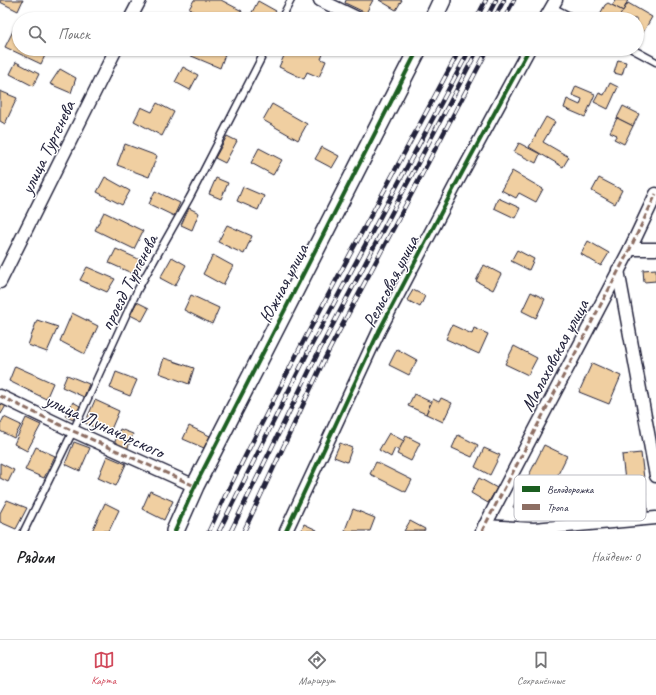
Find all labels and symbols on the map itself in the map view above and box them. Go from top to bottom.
street label: улица Тургенева [15,95,82,199]
street label: проезд Тургенева [95,229,164,334]
street label: Рельсовая улица [358,230,425,331]
street label: Южная улица [254,239,315,327]
street label: Малаховская улица [515,294,595,416]
street label: улица Луначарского [40,387,170,465]
legend [514,475,646,521]
text: Велодорожка [547,482,594,496]
text: Тропа [547,500,568,514]

